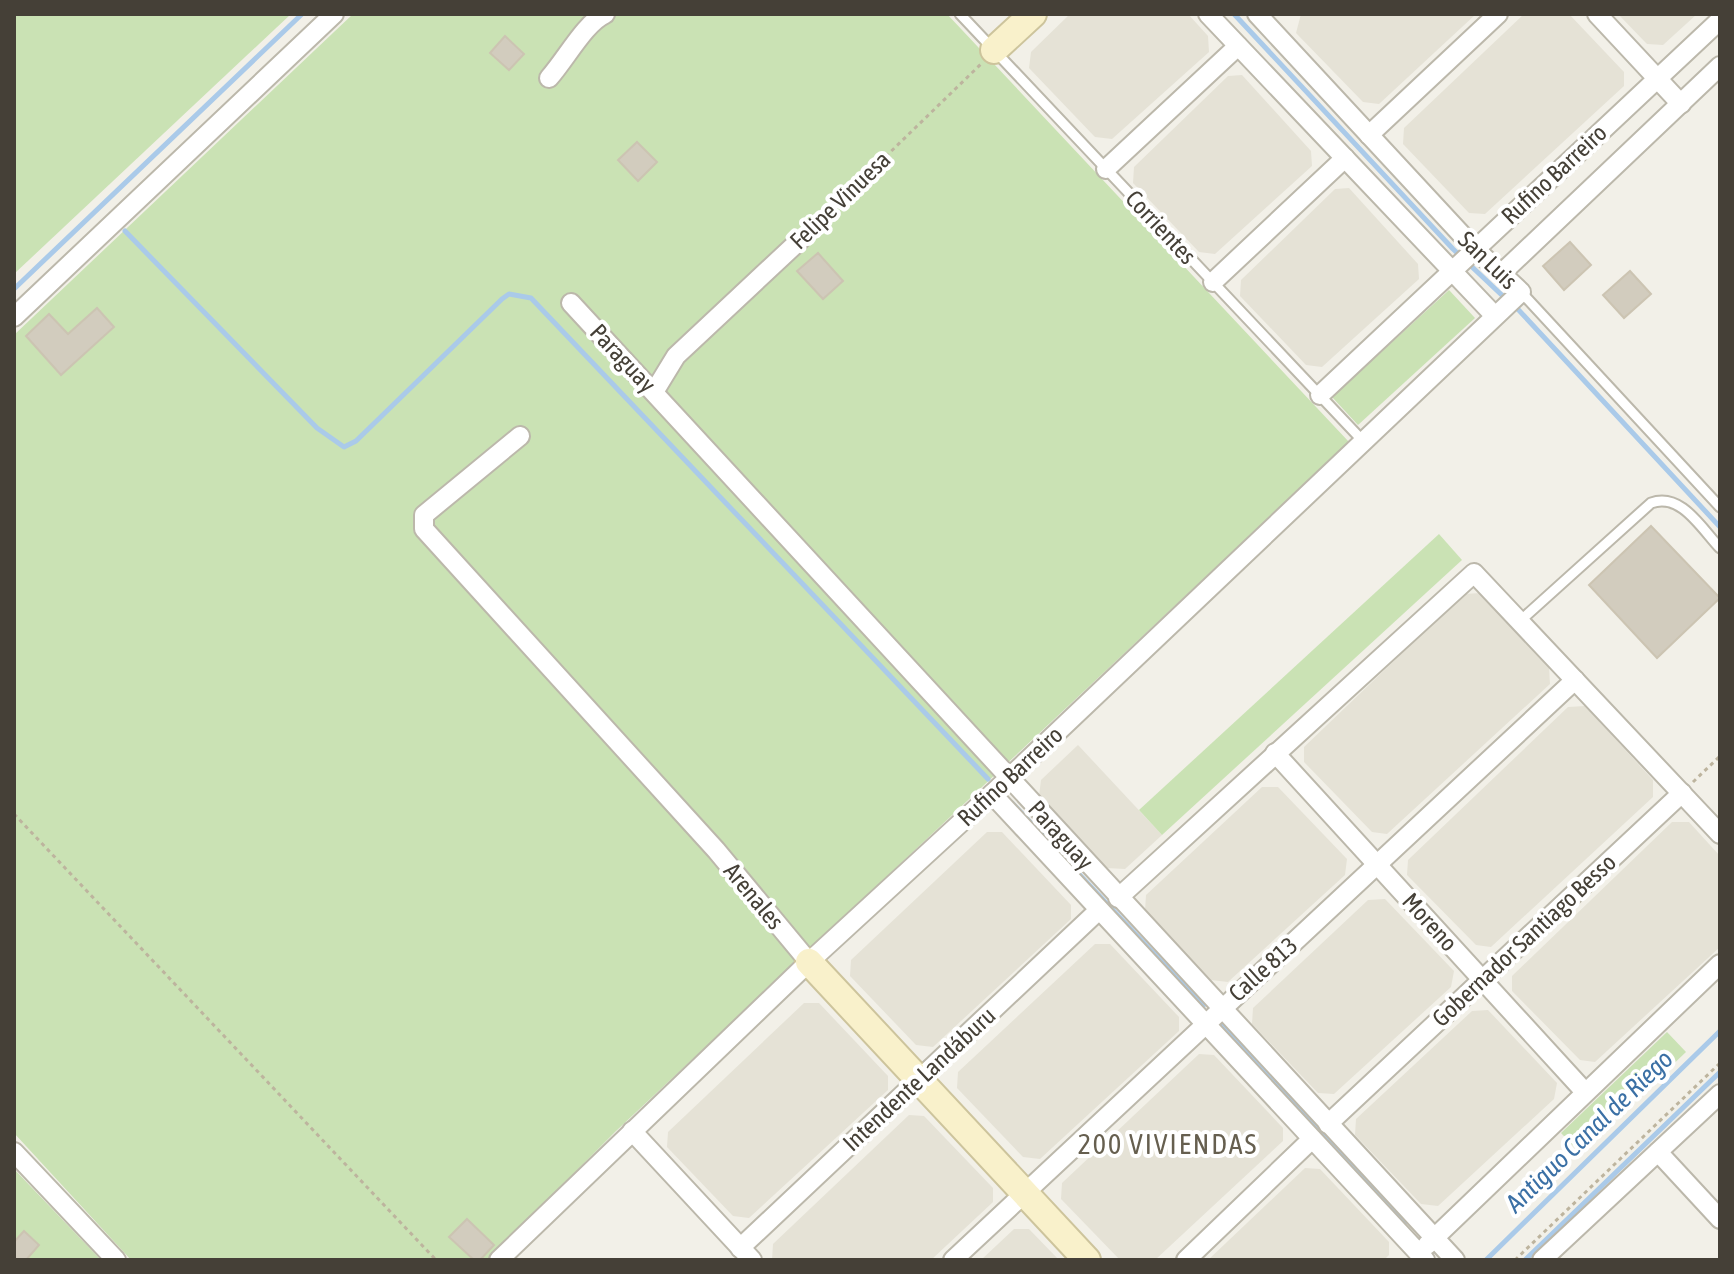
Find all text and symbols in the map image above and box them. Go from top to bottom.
street label: Rufino Barreiro [1496,119,1612,229]
street label: Felipe Vinuesa [784,146,896,254]
street label: Corrientes [1120,185,1202,269]
street label: San Luis [1453,226,1523,294]
street label: Paraguay [585,318,661,398]
street label: Rufino Barreiro [952,721,1068,831]
street label: Paraguay [1023,795,1099,875]
street label: Gobernador Santiago Besso [1427,848,1621,1032]
street label: Arenales [719,857,789,935]
street label: Moreno [1397,888,1463,956]
street label: Calle 813 [1223,931,1303,1007]
street label: Intendente Landáburu [837,1002,1001,1156]
water label: Antiguo Canal de Riego [1499,1044,1679,1219]
district label: 200 VIVIENDAS [1078,1128,1258,1160]

